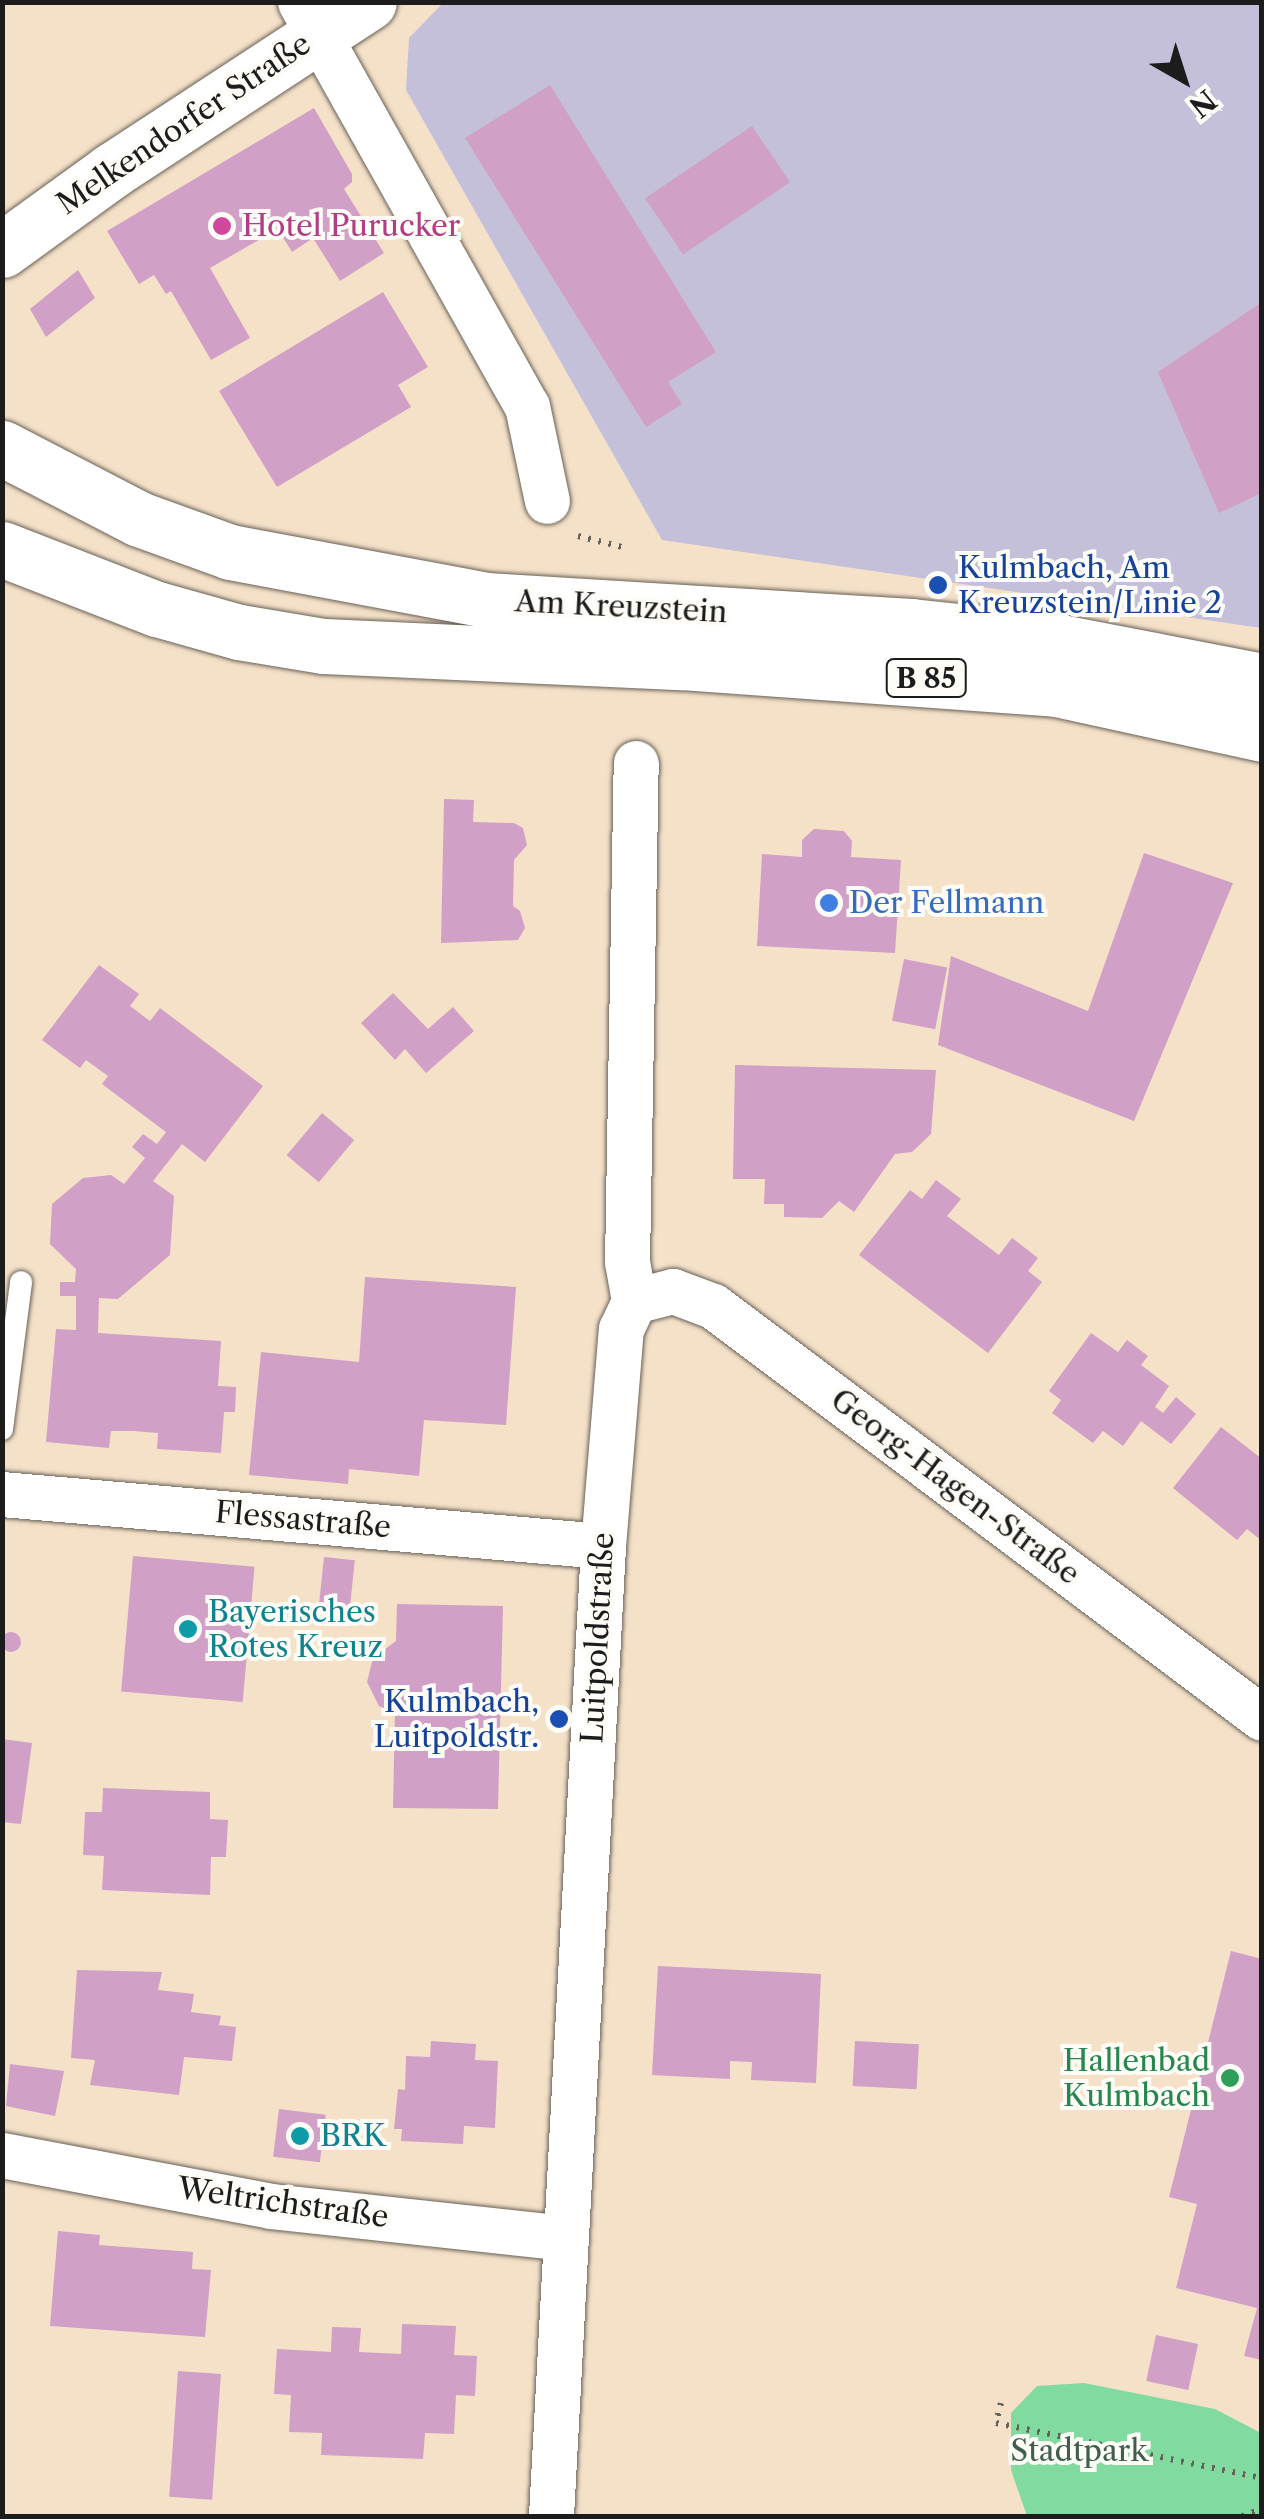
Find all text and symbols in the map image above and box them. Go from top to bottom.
street label: Melkendorfer Straße [50,26,318,222]
north arrow [1134,30,1234,130]
text: N [1183,82,1223,124]
place label: Hotel Purucker [242,208,460,244]
marker: Hotel Purucker [211,215,233,237]
place label: Kulmbach, Am Kreuzstein/Linie 2 [958,550,1222,620]
marker: Kulmbach, Am Kreuzstein/Linie 2 [927,574,949,596]
street label: Am Kreuzstein [514,583,728,631]
road number: B 85 [884,655,968,701]
place label: Der Fellmann [849,885,1045,921]
marker: Der Fellmann [818,892,840,914]
street label: Georg-Hagen-Straße [824,1382,1086,1592]
street label: Flessastraße [213,1494,393,1546]
street label: Luitpoldstraße [574,1532,622,1744]
place label: Bayerisches Rotes Kreuz [208,1594,383,1664]
marker: Bayerisches Rotes Kreuz [177,1618,199,1640]
place label: Kulmbach, Luitpoldstr. [374,1684,539,1754]
marker: Kulmbach, Luitpoldstr. [548,1708,570,1730]
place label: Hallenbad Kulmbach [1063,2043,1210,2114]
marker: Hallenbad Kulmbach [1219,2067,1241,2089]
place label: BRK [320,2118,386,2154]
marker: BRK [289,2125,311,2147]
street label: Weltrichstraße [175,2170,391,2236]
park label: Stadtpark [1010,2433,1148,2469]

